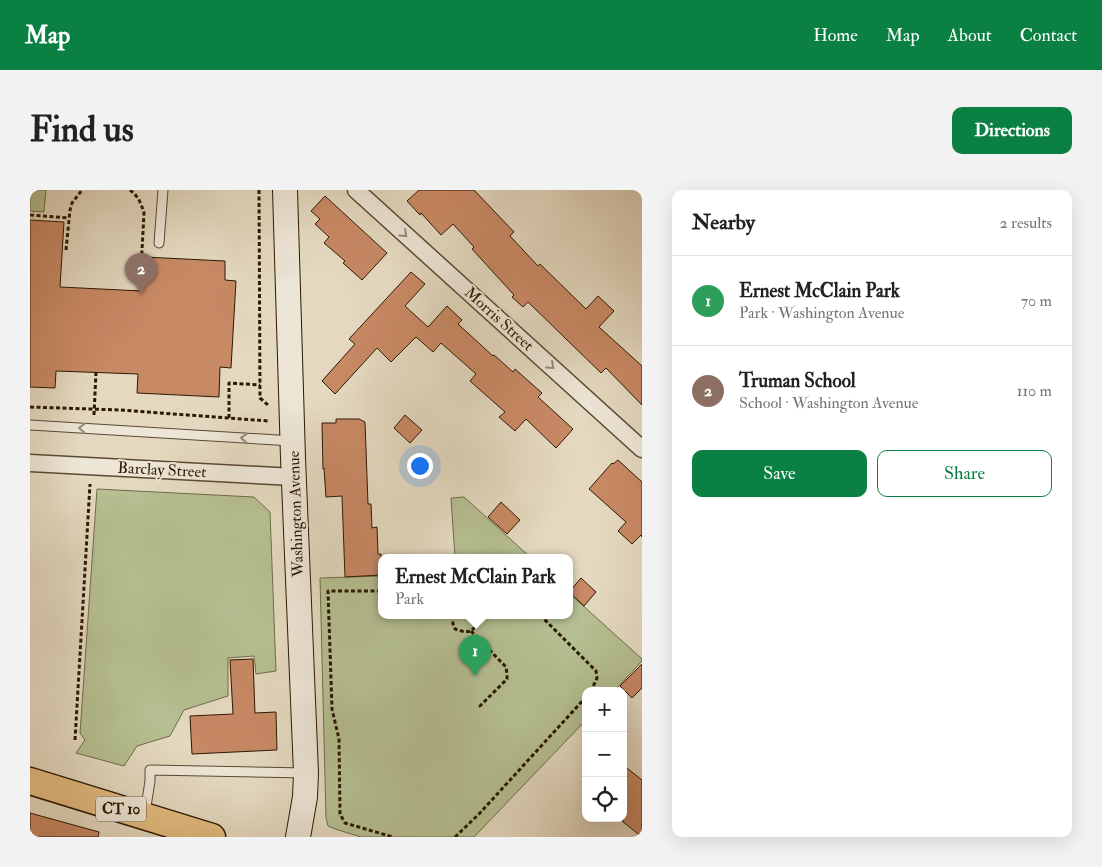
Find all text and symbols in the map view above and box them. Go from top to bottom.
text: Map [25,20,70,51]
text: Home [813,24,858,47]
text: Map [886,24,920,47]
text: About [948,24,992,47]
text: Contact [1020,24,1077,47]
button: Directions [952,107,1072,154]
text: Find us [30,108,134,152]
text: Nearby [692,209,755,236]
text: 2 results [999,213,1052,233]
one-way arrow [399,228,408,237]
pin: 2 [125,253,157,294]
text: Ernest McClain Park [739,279,900,303]
street label: Morris Street [460,283,538,355]
text: 1 [705,291,711,311]
text: 70 m [1021,291,1052,311]
text: Park · Washington Avenue [739,303,904,323]
one-way arrow [545,360,554,369]
text: Truman School [739,369,856,393]
text: 2 [704,381,712,401]
text: 110 m [1017,381,1052,401]
text: School · Washington Avenue [739,393,918,413]
one-way arrow [78,423,86,434]
one-way arrow [240,433,248,444]
street label: Washington Avenue [284,450,308,579]
button: Save [692,450,867,497]
button: Share [877,450,1052,497]
your location [407,453,433,479]
street label: Barclay Street [117,458,207,482]
popup [378,554,573,619]
text: Ernest McClain Park [395,565,556,589]
text: Park [395,589,424,609]
pin: 1 [459,635,491,676]
map controls [582,687,627,822]
button: + [582,687,627,732]
button: − [582,732,627,777]
button: locate [582,777,627,822]
road number: CT 10 [96,796,146,822]

